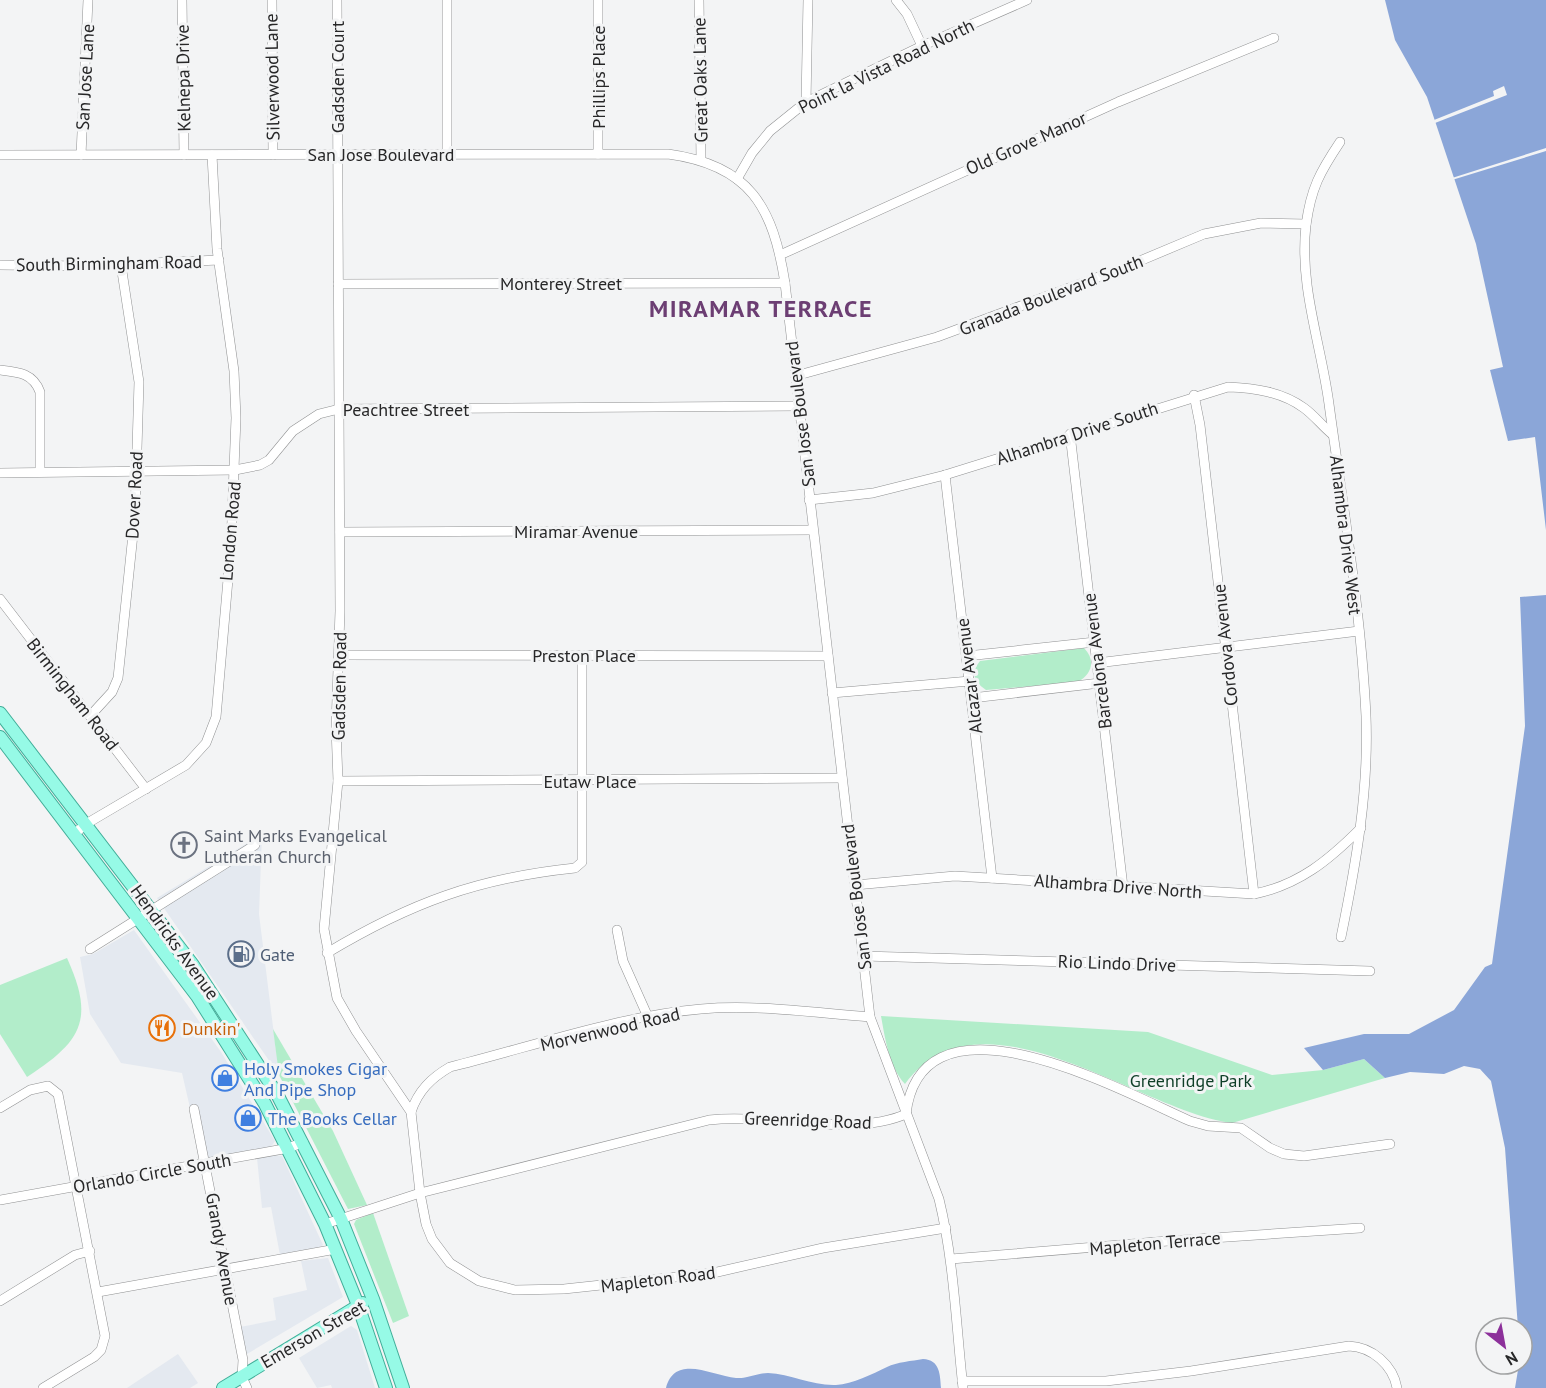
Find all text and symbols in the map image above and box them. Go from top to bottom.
street label: Silverwood Lane [259,13,285,141]
street label: Point la Vista Road North [794,13,978,119]
street label: Great Oaks Lane [687,17,713,143]
street label: Gadsden Court [326,21,349,133]
street label: San Jose Lane [71,23,99,131]
street label: Kelnepa Drive [171,24,195,132]
street label: Phillips Place [587,25,610,129]
street label: Old Grove Manor [962,106,1090,180]
street label: San Jose Boulevard [308,143,454,166]
street label: Granada Boulevard South [956,249,1146,341]
street label: South Birmingham Road [16,250,202,276]
street label: Monterey Street [500,272,622,295]
district label: MIRAMAR TERRACE [649,293,873,324]
street label: San Jose Boulevard [780,340,820,488]
street label: Alhambra Drive South [993,396,1161,470]
street label: Peachtree Street [343,398,469,421]
street label: Dover Road [120,451,148,539]
street label: Alhambra Drive West [1325,454,1367,616]
street label: London Road [214,480,246,582]
street label: Miramar Avenue [514,520,638,543]
street label: Cordova Avenue [1207,583,1243,707]
street label: Barcelona Avenue [1077,592,1117,730]
street label: Alcazar Avenue [950,617,988,735]
street label: Gadsden Road [327,631,351,741]
street label: Birmingham Road [22,633,124,755]
street label: Preston Place [532,644,636,667]
street label: Eutaw Place [543,770,637,793]
street label: San Jose Boulevard [836,823,876,971]
place label: Saint Marks Evangelical Lutheran Church [204,824,387,868]
church icon: Saint Marks Evangelical Lutheran Church [169,830,199,860]
street label: Alhambra Drive North [1033,869,1203,903]
street label: Hendricks Avenue [126,880,224,1004]
fuel station icon: Gate [226,939,256,969]
place label: Gate [260,943,295,966]
street label: Rio Lindo Drive [1057,949,1177,977]
street label: Morvenwood Road [538,1002,682,1056]
restaurant icon: Dunkin' [147,1013,177,1043]
place label: Dunkin' [182,1017,241,1040]
place label: Holy Smokes Cigar And Pipe Shop [244,1057,387,1101]
shop icon: Holy Smokes Cigar And Pipe Shop [210,1063,240,1093]
park label: Greenridge Park [1130,1069,1253,1092]
shop icon: The Books Cellar [233,1103,263,1133]
street label: Greenridge Road [744,1106,872,1134]
place label: The Books Cellar [268,1107,397,1130]
street label: Orlando Circle South [71,1148,233,1198]
street label: Grandy Avenue [201,1191,243,1307]
street label: Mapleton Terrace [1088,1226,1222,1260]
street label: Mapleton Road [599,1261,717,1297]
street label: Emerson Street [256,1295,370,1373]
north arrow [1474,1316,1534,1376]
text: N [1502,1348,1521,1370]

